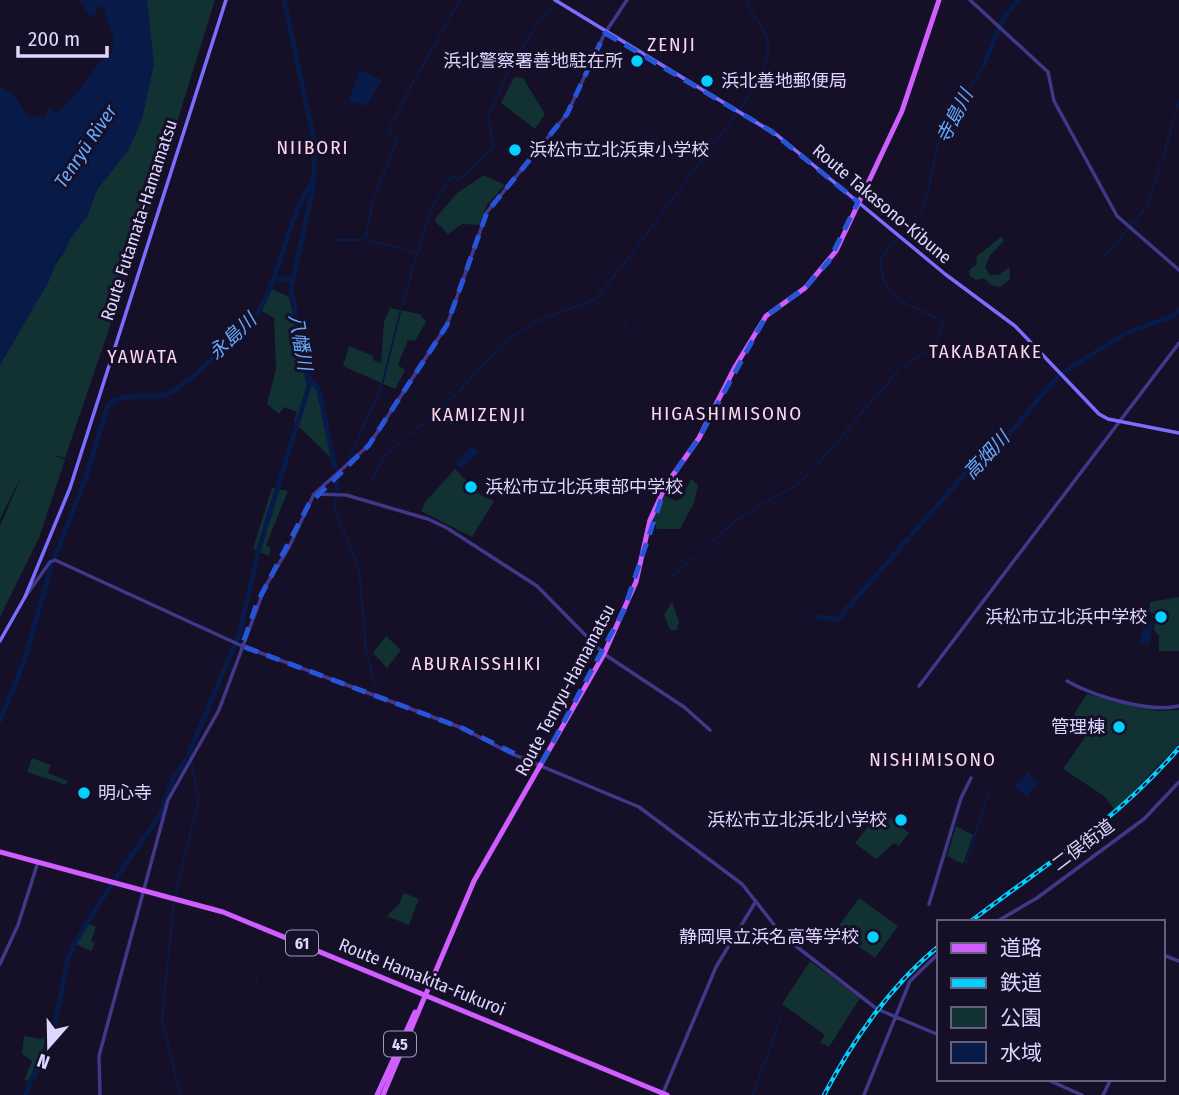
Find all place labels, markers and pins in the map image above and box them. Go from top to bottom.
place label: 浜北警察署善地駐在所 [443,50,623,72]
marker: 浜北警察署善地駐在所 [629,53,645,69]
place label: 浜北善地郵便局 [721,70,847,92]
marker: 浜北善地郵便局 [699,73,715,89]
place label: 浜松市立北浜東小学校 [529,139,709,161]
marker: 浜松市立北浜東小学校 [507,142,523,158]
place label: 浜松市立北浜東部中学校 [485,476,683,498]
marker: 浜松市立北浜東部中学校 [463,479,479,495]
place label: 浜松市立北浜中学校 [985,606,1147,628]
marker: 浜松市立北浜中学校 [1153,609,1169,625]
place label: 管理棟 [1051,716,1105,738]
marker: 管理棟 [1111,719,1127,735]
place label: 明心寺 [98,782,152,804]
marker: 明心寺 [76,785,92,801]
place label: 浜松市立北浜北小学校 [707,809,887,831]
marker: 浜松市立北浜北小学校 [893,812,909,828]
place label: 静岡県立浜名高等学校 [679,926,859,948]
marker: 静岡県立浜名高等学校 [865,929,881,945]

